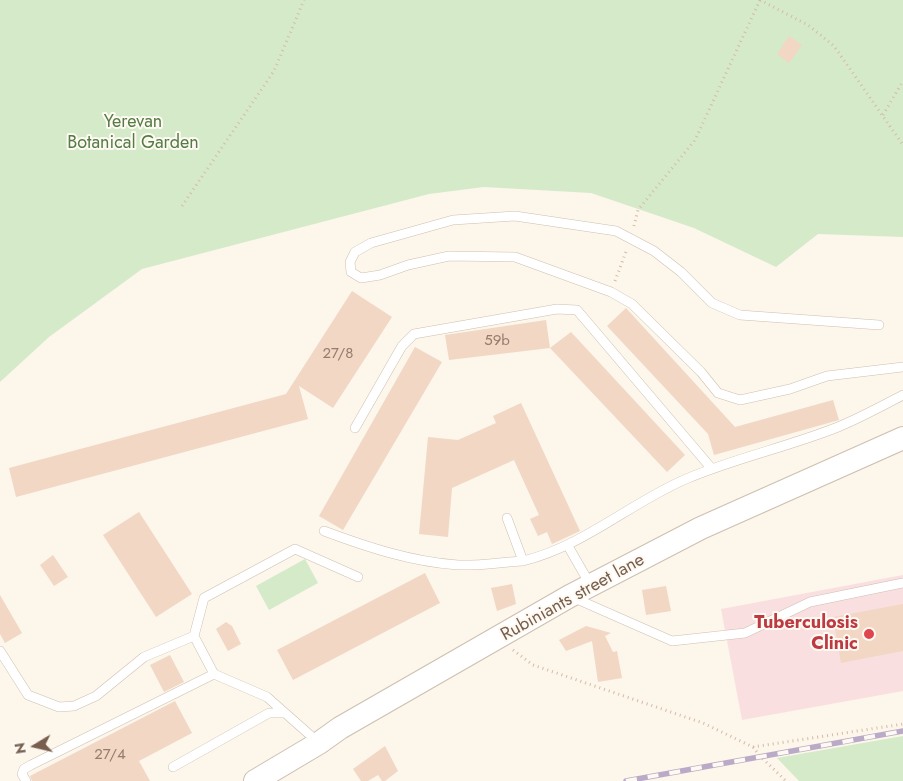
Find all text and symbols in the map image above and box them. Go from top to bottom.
park label: Yerevan Botanical Garden [67,112,199,154]
house number: 59b [484,332,510,350]
house number: 27/8 [323,345,353,363]
street label: Rubiniants street lane [497,550,649,646]
place label: Tuberculosis Clinic [754,613,858,656]
marker: Tuberculosis Clinic [862,627,876,641]
north arrow [10,721,60,771]
text: N [9,741,31,755]
house number: 27/4 [94,746,126,764]

